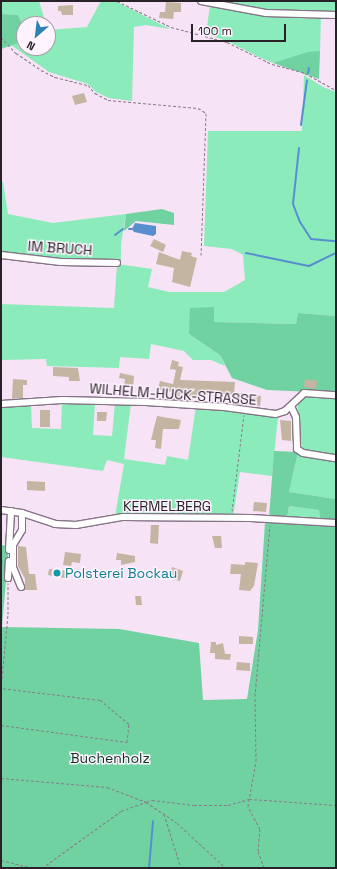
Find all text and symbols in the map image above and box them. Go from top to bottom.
north arrow [16,16,56,56]
scale bar [193,16,288,42]
text: 100 m [198,23,232,39]
text: N [24,38,37,54]
street label: IM BRUCH [27,237,93,259]
street label: WILHELM-HUCK-STRASSE [89,380,257,408]
street label: KERMELBERG [123,498,211,514]
place label: Polsterei Bockau [65,565,177,581]
marker: Polsterei Bockau [52,568,62,578]
park label: Buchenholz [70,750,150,766]

